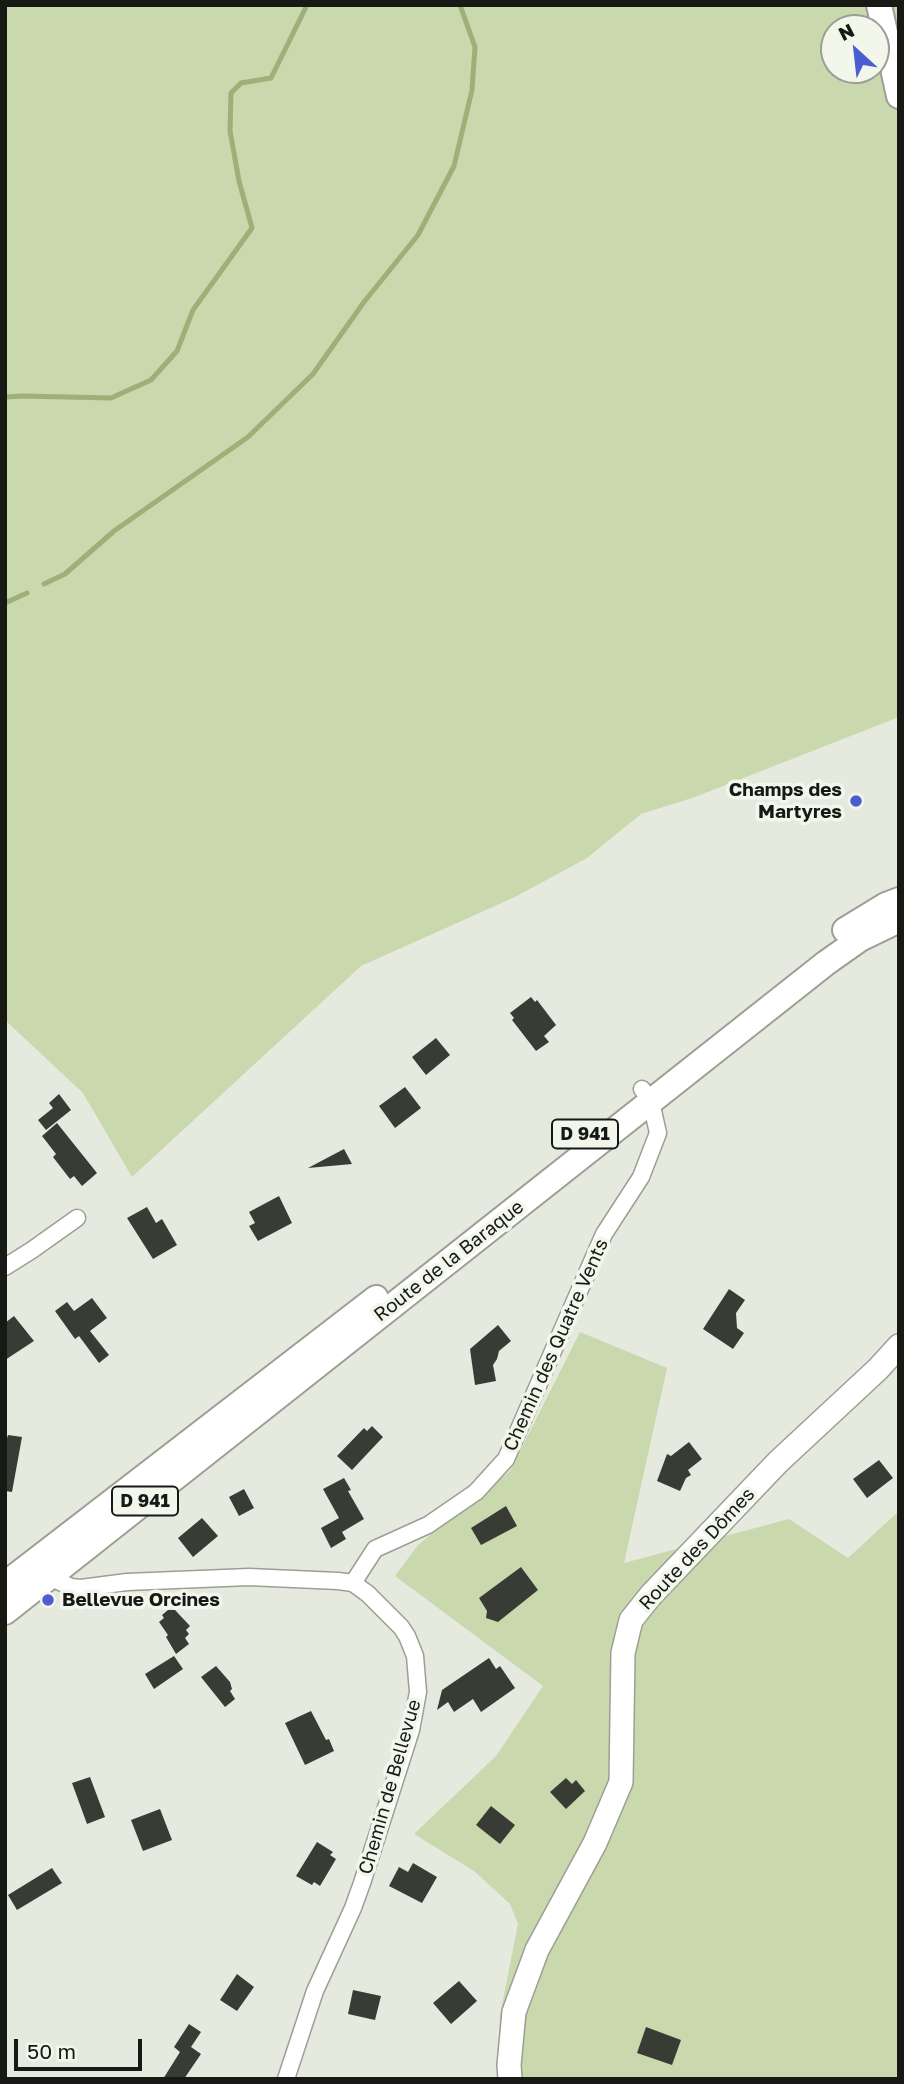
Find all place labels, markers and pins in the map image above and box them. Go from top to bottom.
place label: Champs des Martyres [729,779,842,823]
marker: Champs des Martyres [848,793,864,809]
place label: Bellevue Orcines [62,1589,220,1611]
marker: Bellevue Orcines [40,1592,56,1608]

